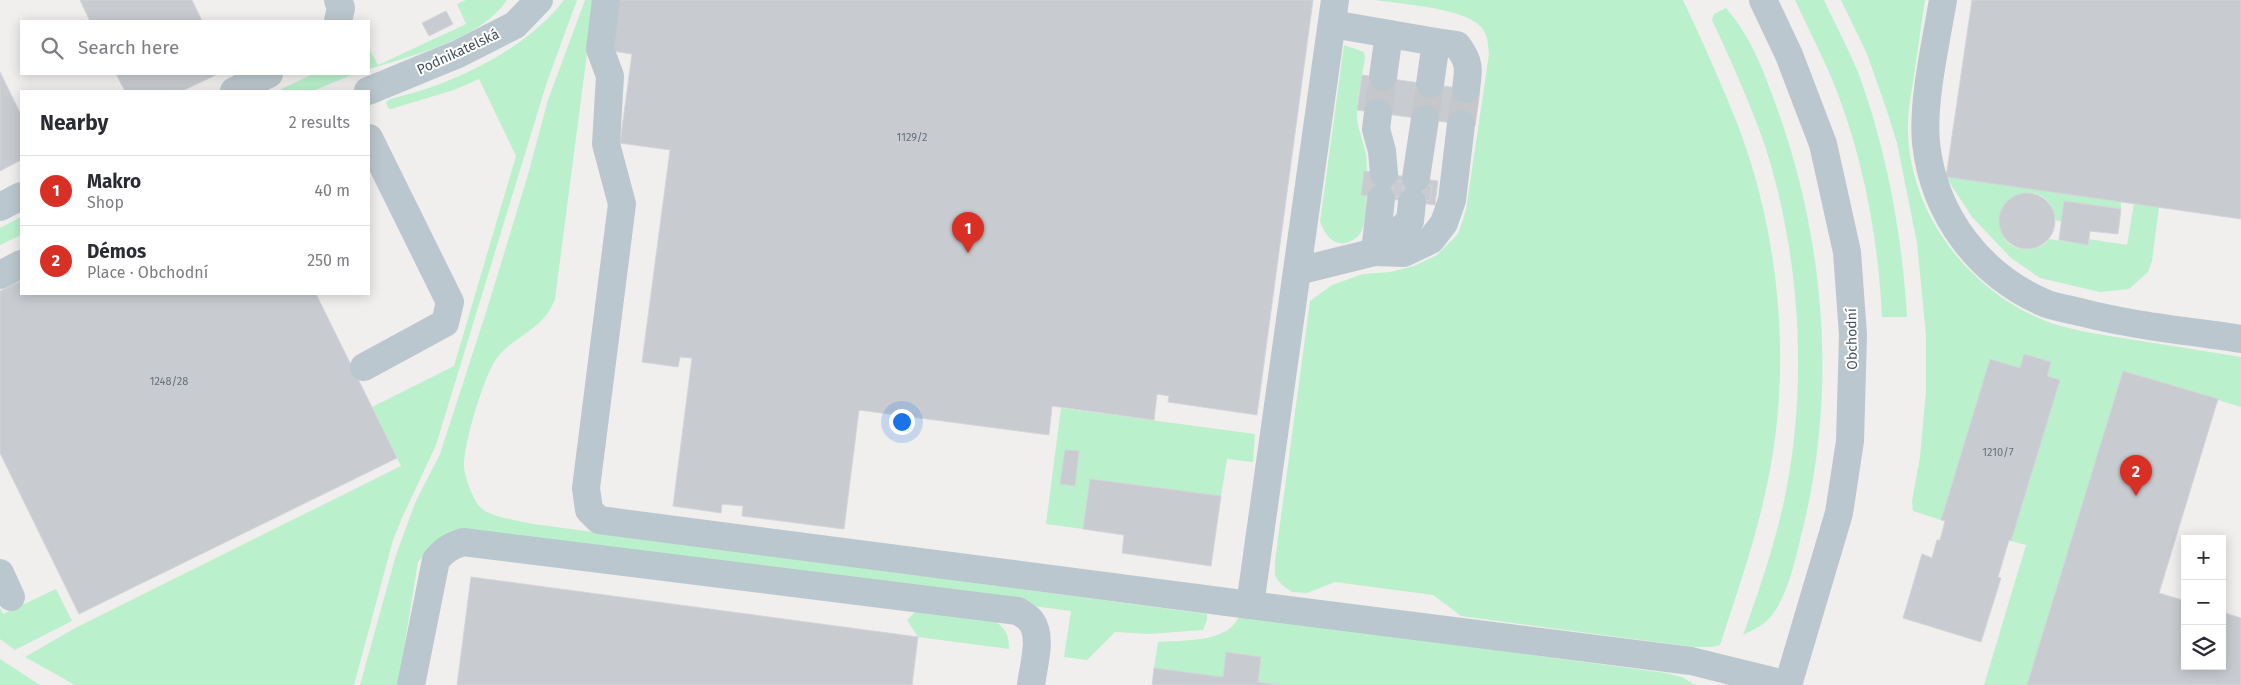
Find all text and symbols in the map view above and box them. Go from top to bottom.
search box [20,20,370,75]
street label: Podnikatelská [414,26,502,78]
icon: search [38,34,66,62]
text: Search here [78,36,179,59]
text: Nearby [40,110,108,136]
text: 2 results [289,113,350,132]
house number: 1129/2 [897,131,927,144]
text: Makro [87,170,141,193]
text: 1 [52,181,60,200]
text: 40 m [315,181,350,200]
text: Shop [87,193,124,212]
pin: 1 [952,212,984,253]
text: Démos [87,240,146,263]
text: 2 [52,251,60,270]
text: 250 m [307,251,350,270]
text: Place · Obchodní [87,263,208,282]
street label: Obchodní [1843,308,1861,370]
house number: 1248/28 [150,375,188,388]
your location [889,409,915,435]
house number: 1210/7 [1982,446,2014,459]
pin: 2 [2120,455,2152,496]
map controls [2181,535,2226,670]
button: + [2181,535,2226,580]
button: − [2181,580,2226,625]
button: layers [2181,625,2226,670]

